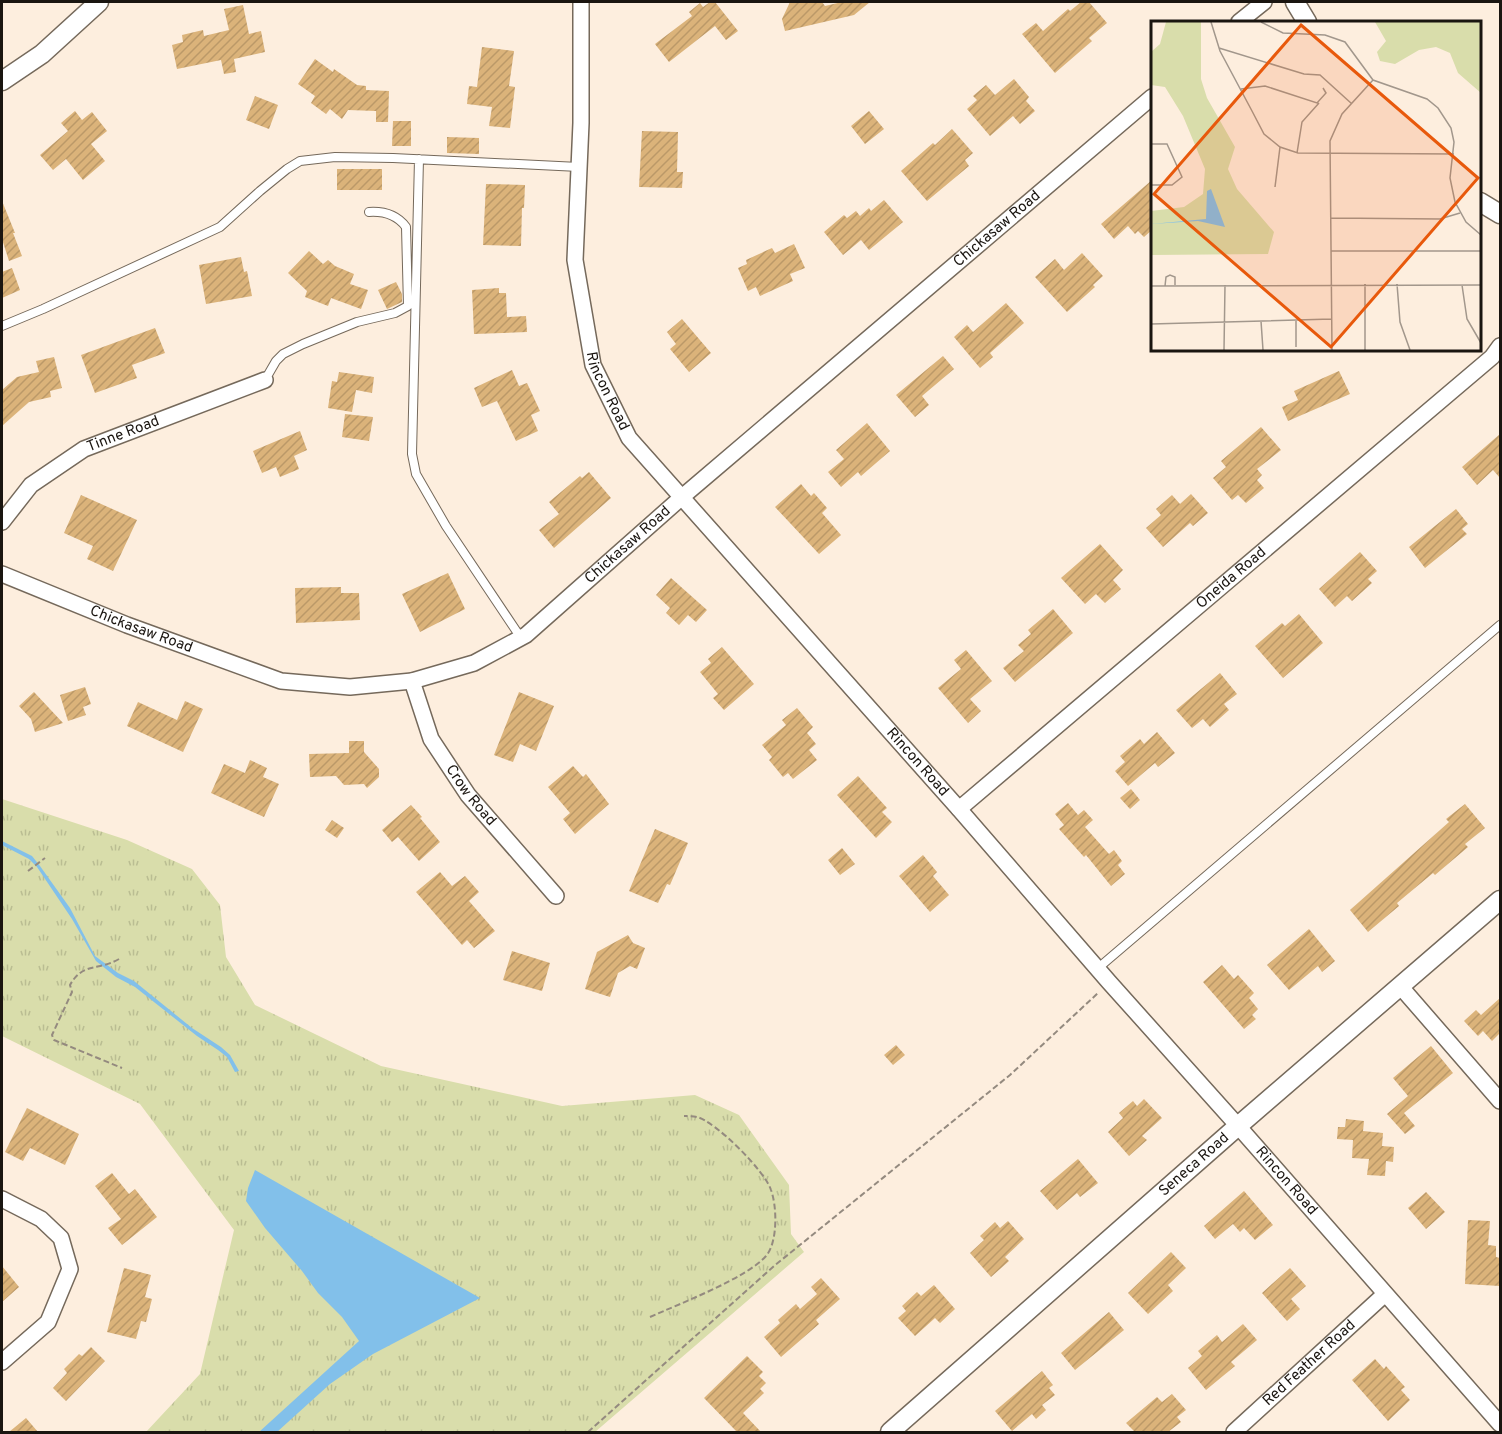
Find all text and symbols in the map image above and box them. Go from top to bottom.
inset map [1151,21,1481,351]
street label: Chickasaw Road [950,186,1045,271]
street label: Rincon Road [581,350,633,434]
street label: Tinne Road [84,412,162,457]
street label: Chickasaw Road [581,502,675,588]
street label: Oneida Road [1192,543,1270,613]
street label: Chickasaw Road [87,601,195,658]
street label: Rincon Road [882,724,953,800]
street label: Crow Road [441,761,500,830]
street label: Seneca Road [1155,1129,1233,1201]
street label: Rincon Road [1251,1143,1322,1219]
street label: Red Feather Road [1259,1316,1360,1410]

